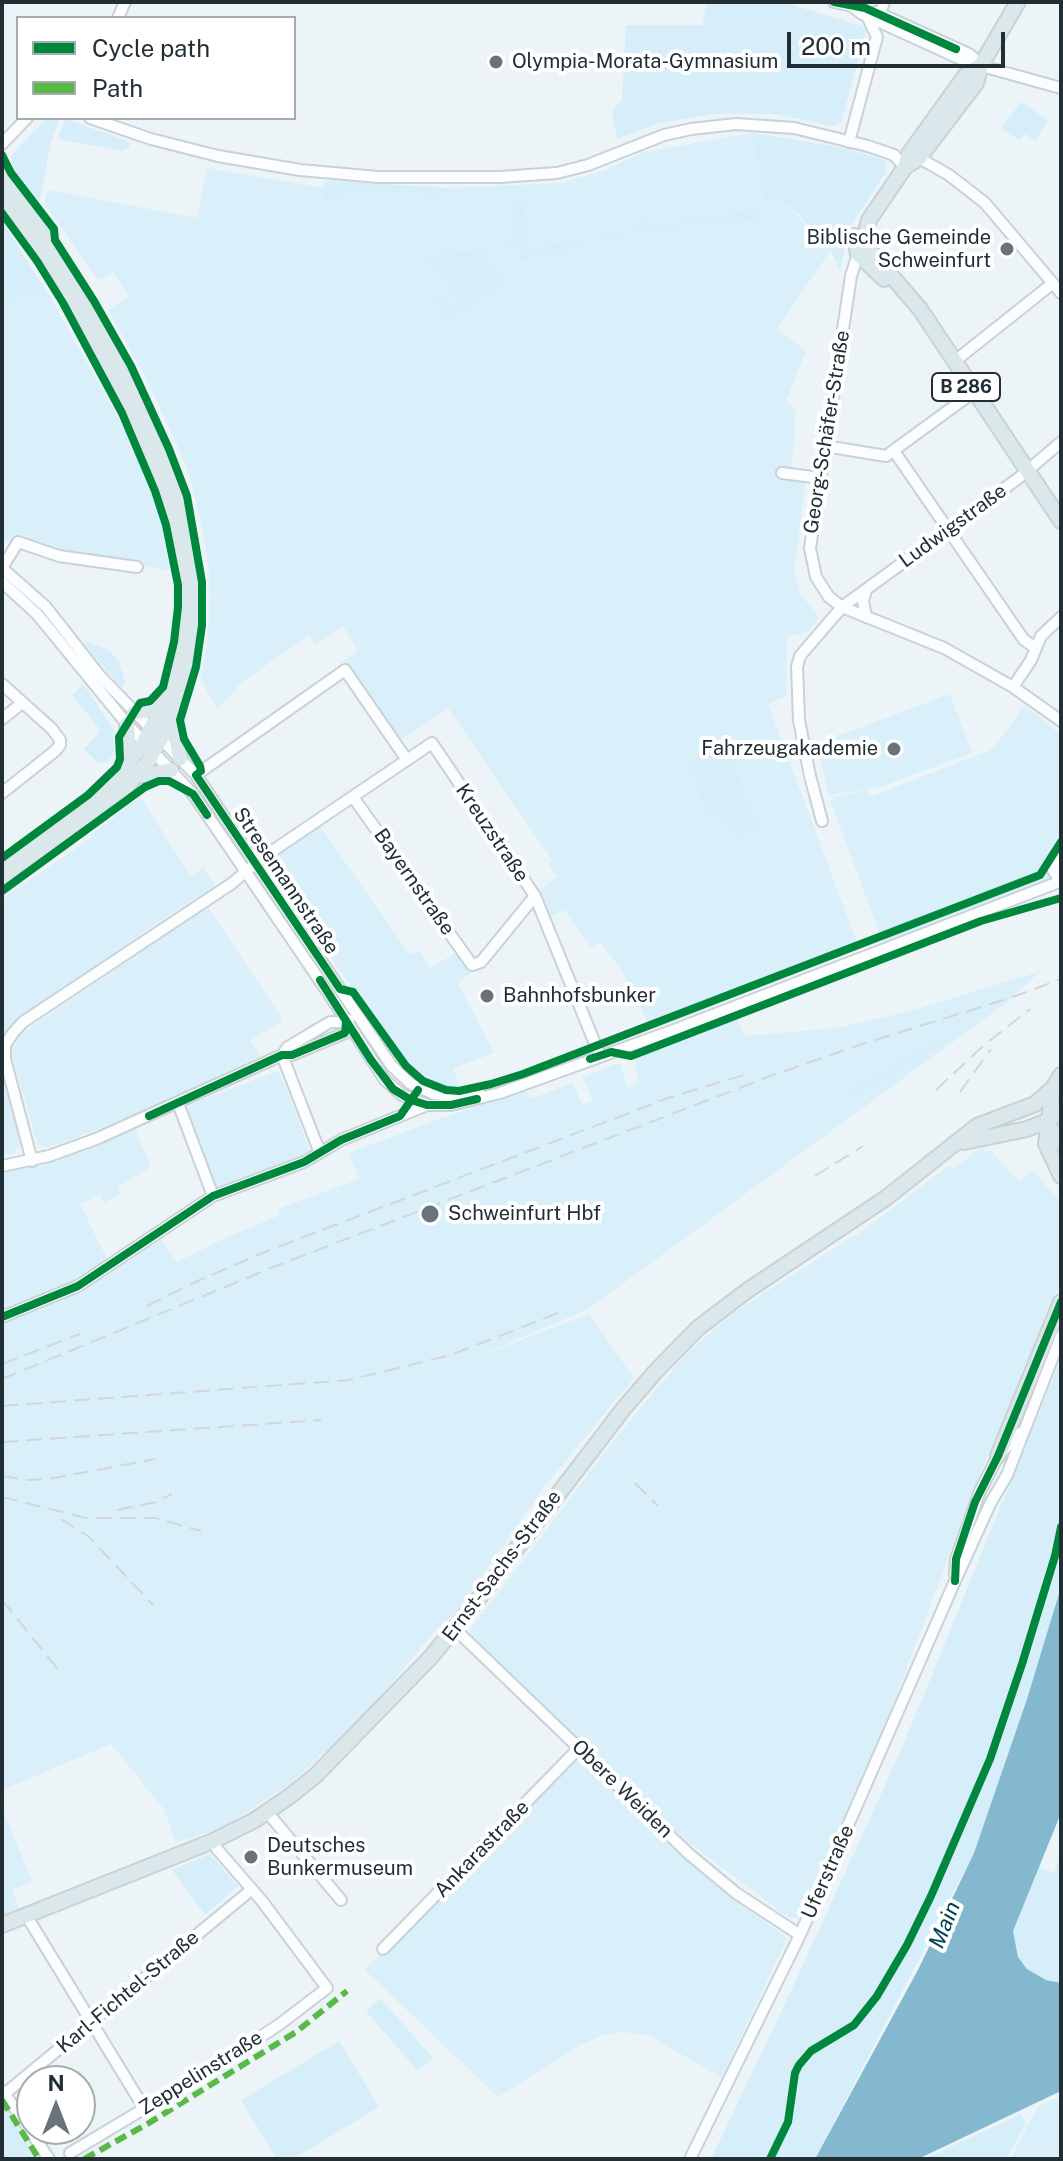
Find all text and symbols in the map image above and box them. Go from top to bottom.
legend [16,16,296,120]
scale bar [791,16,1009,66]
text: 200 m [801,32,871,60]
text: Cycle path [92,34,210,62]
place label: Olympia-Morata-Gymnasium [512,50,778,74]
marker: Olympia-Morata-Gymnasium [487,53,505,71]
text: Path [92,74,143,102]
place label: Biblische Gemeinde Schweinfurt [807,226,991,273]
marker: Biblische Gemeinde Schweinfurt [998,240,1016,258]
street label: Georg-Schäfer-Straße [799,329,855,535]
road number: B 286 [932,373,1000,401]
street label: Ludwigstraße [895,479,1011,573]
place label: Fahrzeugakademie [701,737,878,761]
marker: Fahrzeugakademie [885,740,903,758]
street label: Kreuzstraße [450,779,534,887]
street label: Stresemannstraße [228,803,344,959]
street label: Bayernstraße [368,824,460,940]
place label: Bahnhofsbunker [503,984,656,1008]
marker: Bahnhofsbunker [478,987,496,1005]
place label: Schweinfurt Hbf [448,1202,601,1226]
marker: Schweinfurt Hbf [419,1203,441,1225]
street label: Ernst-Sachs-Straße [437,1486,567,1646]
street label: Obere Weiden [567,1735,677,1843]
street label: Ankarastraße [430,1796,534,1902]
street label: Uferstraße [797,1821,859,1923]
place label: Deutsches Bunkermuseum [267,1834,413,1881]
marker: Deutsches Bunkermuseum [242,1848,260,1866]
water label: Main [924,1898,966,1952]
street label: Karl-Fichtel-Straße [52,1925,204,2059]
street label: Zeppelinstraße [135,2026,267,2120]
north arrow [16,2065,96,2145]
text: N [47,2070,65,2096]

